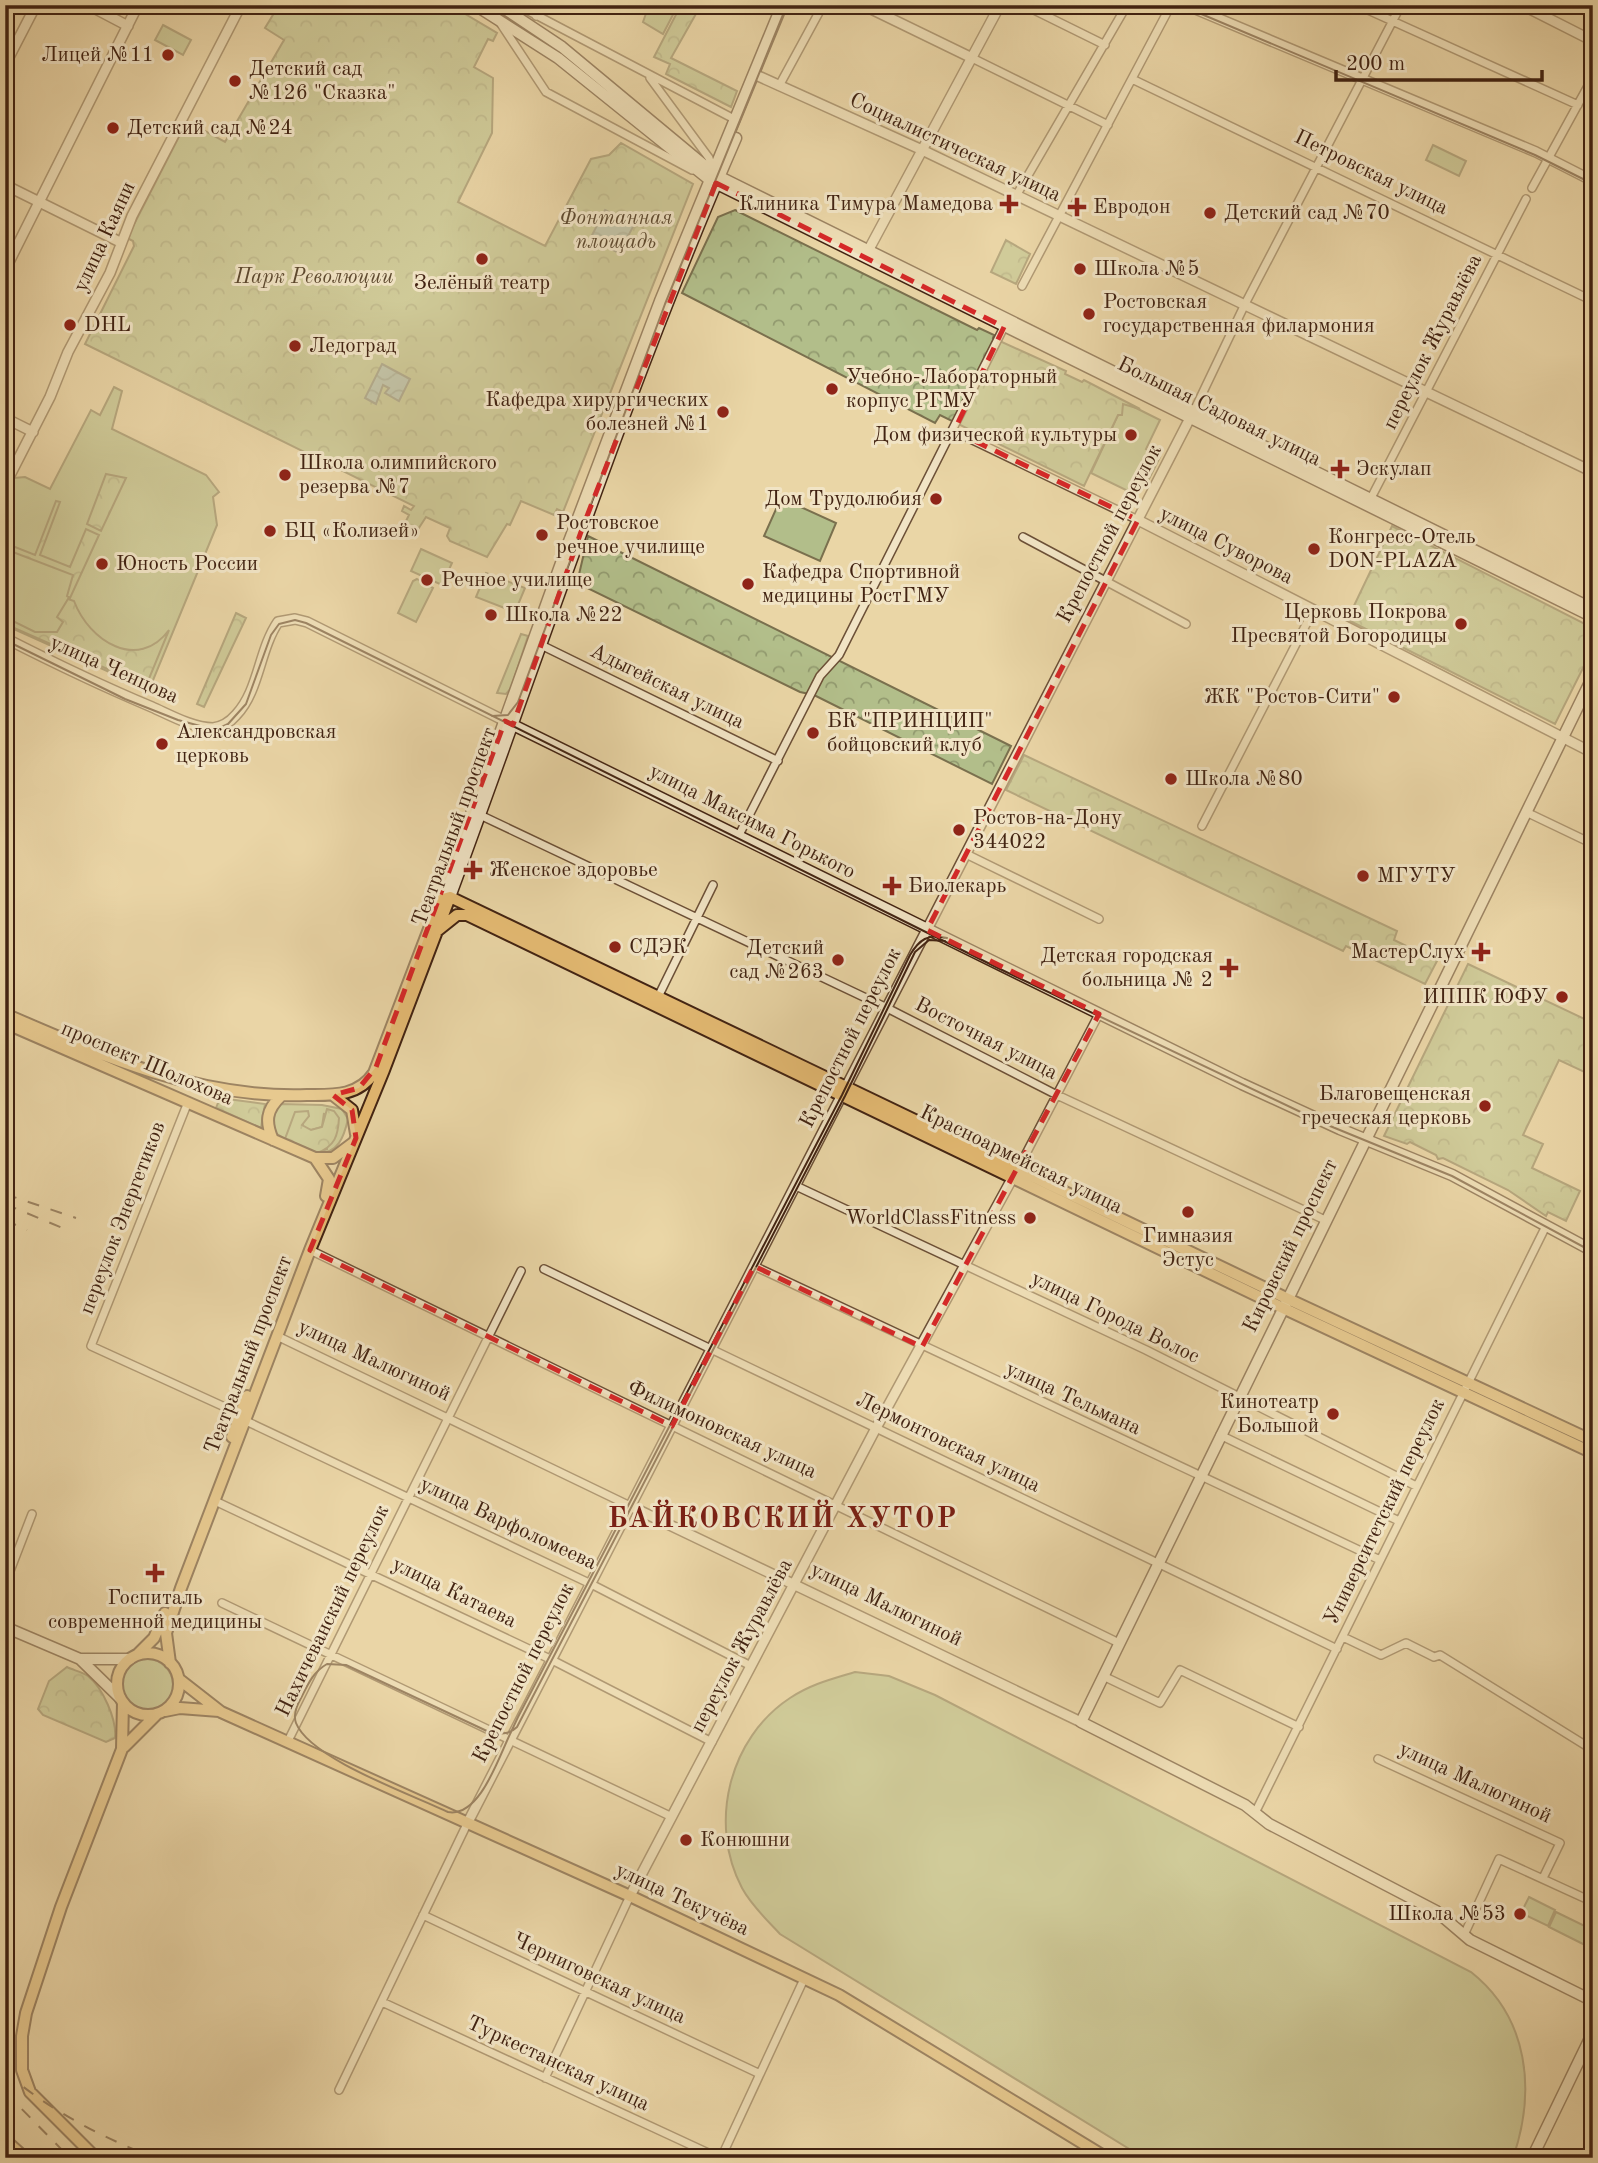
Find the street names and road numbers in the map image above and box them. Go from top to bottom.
street label: Социалистическая улица [846,90,1064,206]
street label: Петровская улица [1291,127,1451,219]
street label: улица Каяни [70,179,140,295]
street label: переулок Журавлёва [1380,251,1486,433]
street label: Большая Садовая улица [1114,353,1324,471]
street label: Крепостной переулок [1054,441,1166,627]
street label: улица Суворова [1156,503,1296,589]
street label: улица Ченцова [46,632,182,708]
street label: Адыгейская улица [587,641,747,733]
street label: Театральный проспект [409,725,501,929]
street label: улица Максима Горького [645,761,859,883]
street label: Крепостной переулок [796,944,906,1131]
street label: Восточная улица [911,994,1061,1084]
street label: проспект Шолохова [58,1018,236,1110]
street label: Красноармейская улица [916,1102,1126,1218]
street label: переулок Энергетиков [77,1119,169,1317]
street label: Кировский проспект [1240,1156,1342,1336]
street label: Театральный проспект [202,1253,296,1457]
street label: улица Города Волос [1027,1268,1203,1368]
street label: улица Малюгиной [294,1316,454,1406]
street label: улица Тельмана [1002,1359,1144,1439]
street label: Филимоновская улица [624,1377,820,1483]
street label: Лермонтовская улица [853,1389,1043,1497]
street label: Университетский переулок [1321,1395,1449,1629]
street label: улица Варфоломеева [416,1474,600,1574]
street label: Нахичеванский переулок [273,1501,394,1720]
street label: улица Катаева [388,1554,520,1632]
street label: переулок Журавлёва [687,1556,797,1736]
street label: улица Малюгиной [807,1559,965,1651]
street label: Крепостной переулок [469,1579,579,1766]
street label: улица Малюгиной [1395,1738,1555,1828]
street label: улица Текучёва [612,1860,752,1940]
street label: Черниговская улица [509,1930,689,2028]
street label: Туркестанская улица [463,2012,653,2116]

